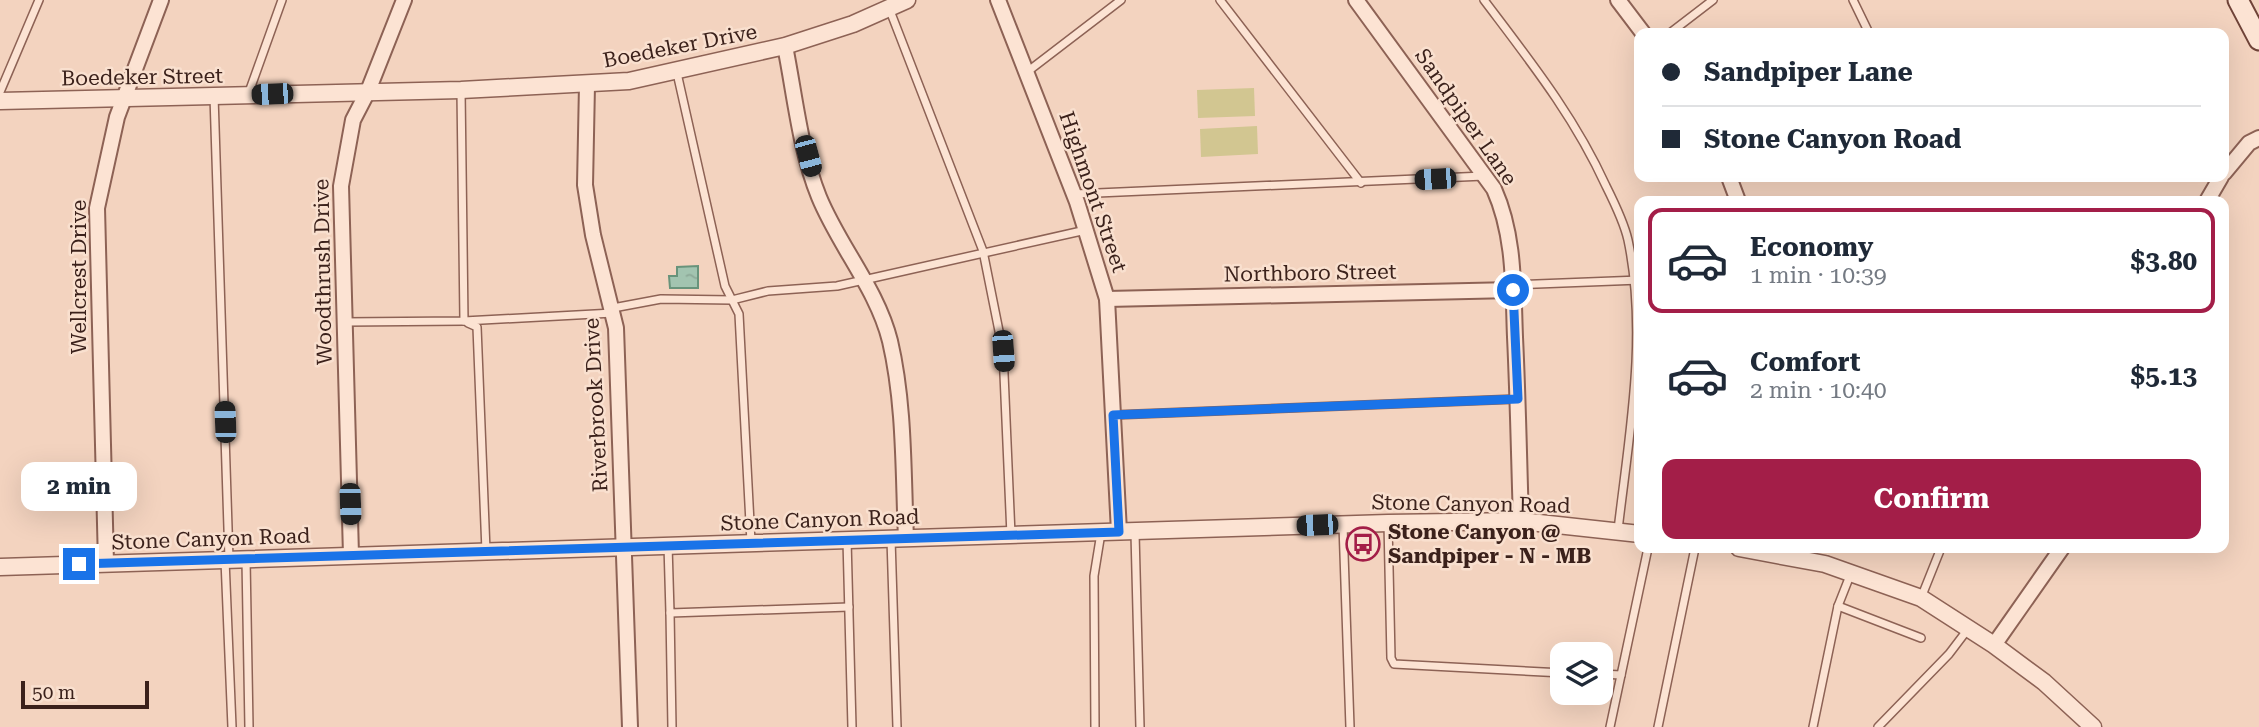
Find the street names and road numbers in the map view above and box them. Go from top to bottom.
street label: Boedeker Drive [601,19,759,73]
street label: Sandpiper Lane [1410,44,1522,190]
street label: Boedeker Street [61,64,223,90]
street label: Highmont Street [1054,108,1132,276]
street label: Woodthrush Drive [309,179,337,365]
street label: Wellcrest Drive [67,200,91,354]
street label: Northboro Street [1223,259,1397,287]
street label: Riverbrook Drive [579,317,613,493]
street label: Stone Canyon Road [1371,490,1571,518]
street label: Stone Canyon Road [720,505,920,535]
street label: Stone Canyon Road [111,524,311,554]

